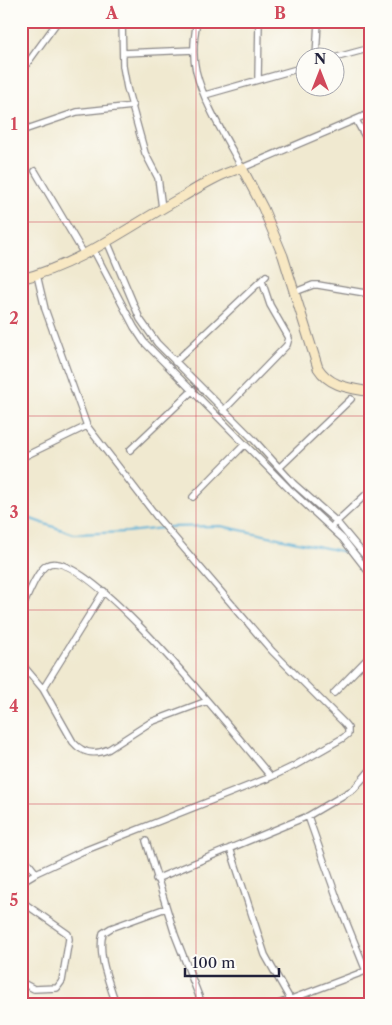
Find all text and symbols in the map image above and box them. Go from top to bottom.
text: A [105,3,119,23]
text: B [274,3,286,23]
north arrow [294,48,344,98]
text: N [314,50,326,68]
text: 1 [10,114,18,134]
text: 2 [9,308,19,328]
text: 3 [9,502,19,522]
text: 4 [9,696,19,716]
text: 5 [10,890,19,910]
scale bar [185,945,278,977]
text: 100 m [192,953,235,972]

